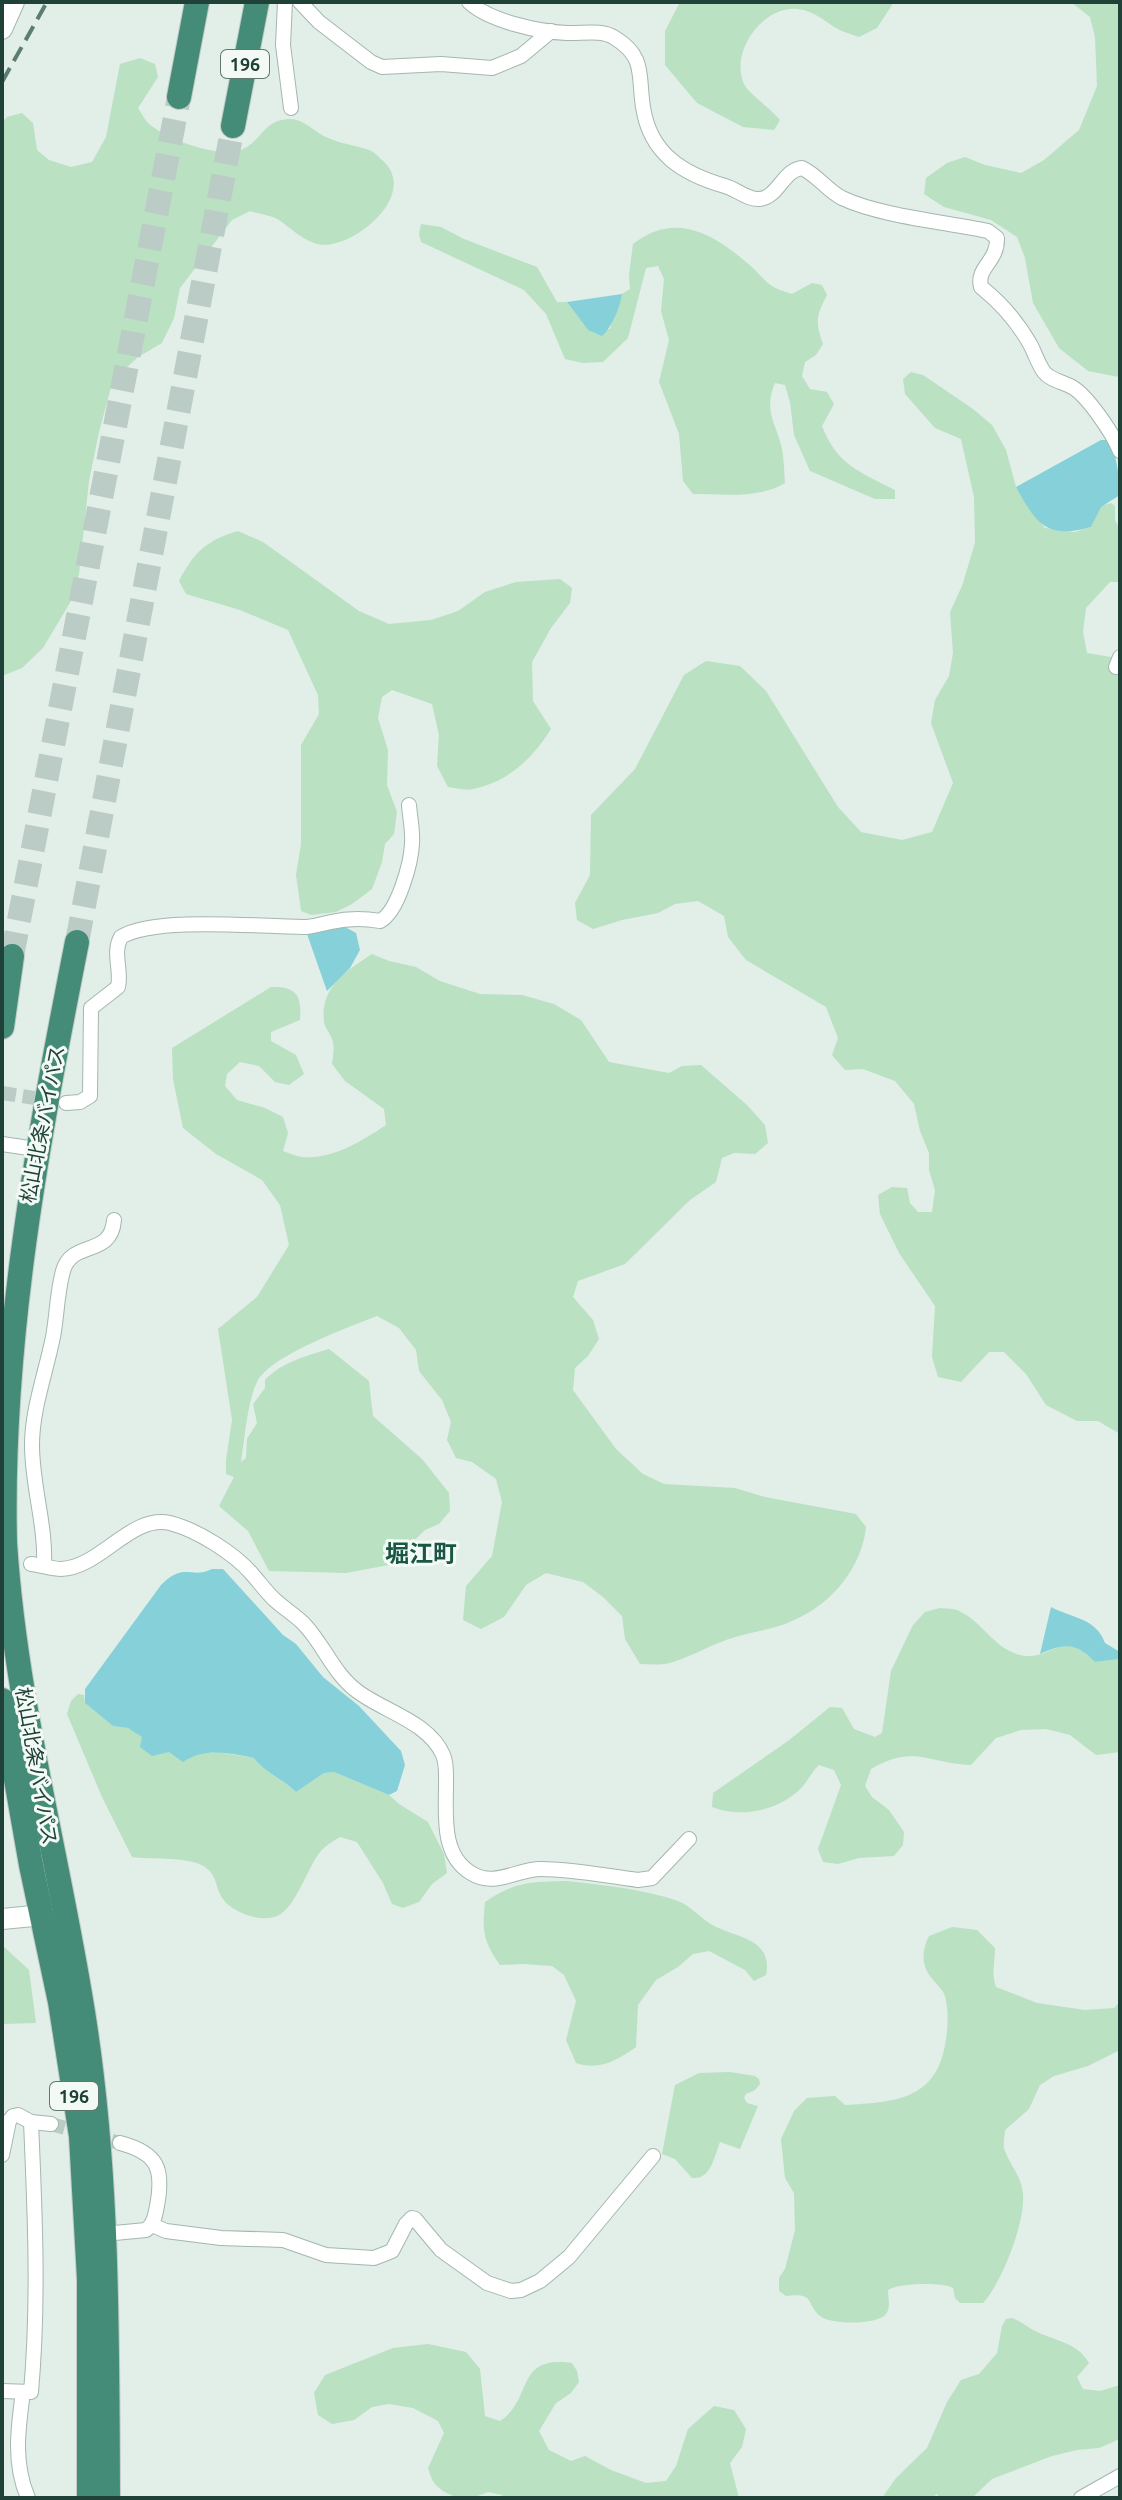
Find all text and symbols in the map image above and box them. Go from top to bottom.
road number: 196 [221,50,269,78]
street label: 松山北条バイパス [15,1043,69,1205]
district label: 堀江町 [385,1540,457,1567]
street label: 松山北条バイパス [12,1685,62,1847]
road number: 196 [50,2082,98,2110]

